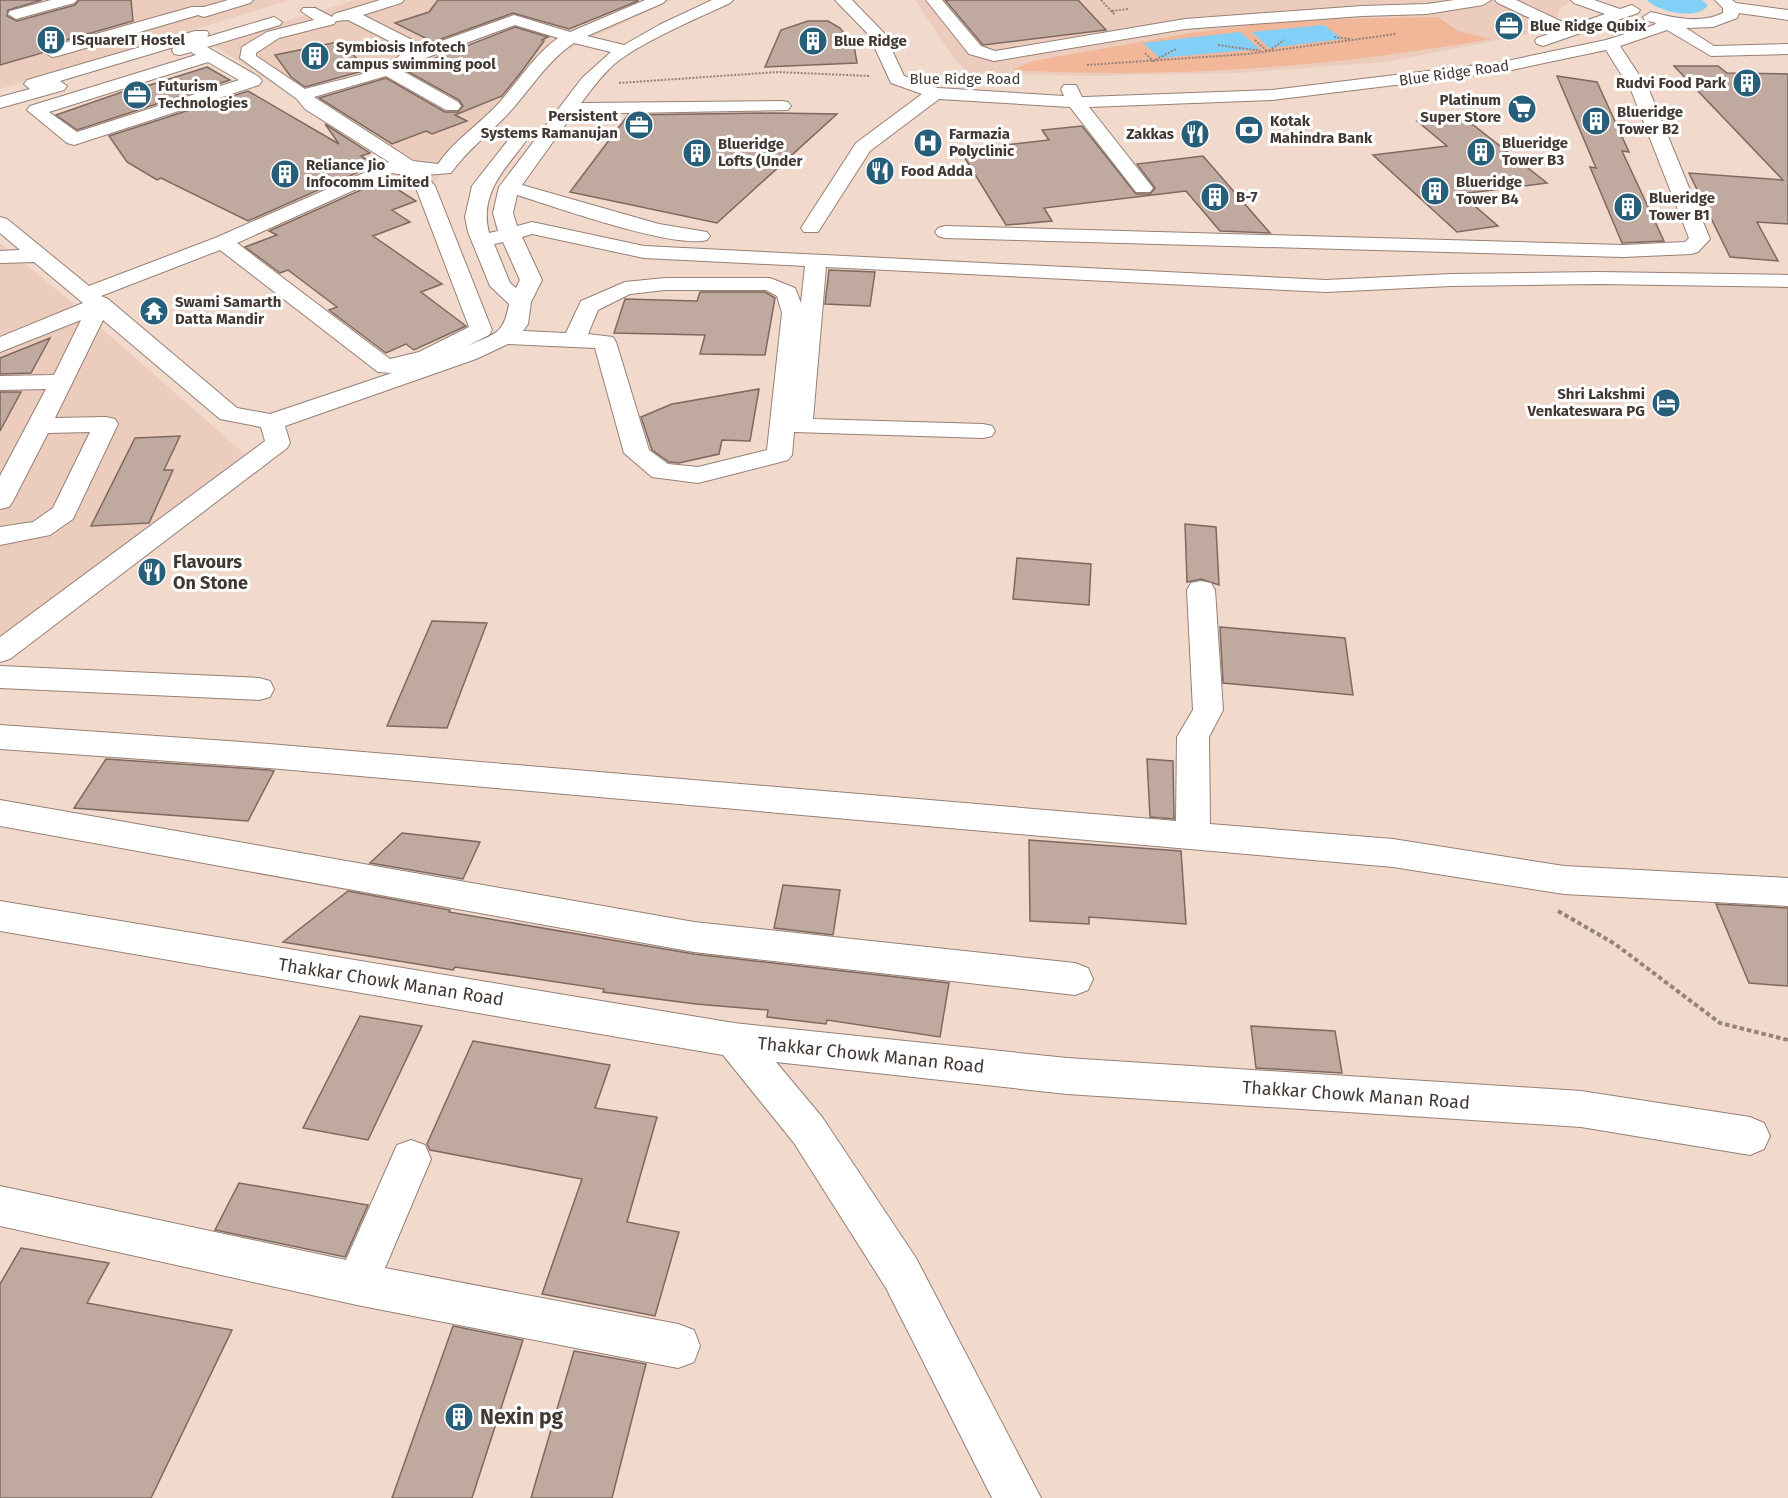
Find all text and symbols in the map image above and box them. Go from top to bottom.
office icon: Blue Ridge Qubix [1493,10,1525,42]
place label: Blue Ridge Qubix [1530,17,1646,35]
building icon: ISquareIT Hostel [35,24,67,56]
building icon: Blue Ridge [797,25,829,57]
place label: ISquareIT Hostel [72,31,185,49]
place label: Blue Ridge [834,32,907,50]
place label: Symbiosis Infotech campus swimming pool [336,38,496,73]
building icon: Symbiosis Infotech campus swimming pool [299,40,331,72]
street label: Blue Ridge Road [1398,56,1510,90]
building icon: Rudvi Food Park [1731,67,1763,99]
street label: Blue Ridge Road [910,70,1020,88]
place label: Rudvi Food Park [1616,74,1727,92]
place label: Futurism Technologies [158,77,248,112]
office icon: Futurism Technologies [121,79,153,111]
place label: Platinum Super Store [1420,91,1501,126]
supermarket icon: Platinum Super Store [1506,93,1538,125]
place label: Blueridge Tower B2 [1617,103,1683,138]
building icon: Blueridge Tower B2 [1580,105,1612,137]
place label: Persistent Systems Ramanujan [481,107,618,142]
office icon: Persistent Systems Ramanujan [623,109,655,141]
place label: Kotak Mahindra Bank [1270,112,1373,147]
bank icon: Kotak Mahindra Bank [1233,114,1265,146]
restaurant icon: Zakkas [1179,118,1211,150]
place label: Farmazia Polyclinic [949,125,1015,160]
place label: Zakkas [1126,125,1174,143]
hospital icon: Farmazia Polyclinic [912,127,944,159]
place label: Blueridge Tower B3 [1502,134,1568,169]
place label: Blueridge Lofts (Under [718,135,804,170]
building icon: Blueridge Tower B3 [1465,136,1497,168]
building icon: Blueridge Lofts (Under [681,137,713,169]
restaurant icon: Food Adda [864,155,896,187]
place label: Reliance Jio Infocomm Limited [306,156,429,191]
building icon: Reliance Jio Infocomm Limited [269,158,301,190]
place label: Food Adda [901,162,973,180]
place label: Blueridge Tower B4 [1456,173,1522,208]
building icon: Blueridge Tower B4 [1419,175,1451,207]
building icon: B-7 [1199,181,1231,213]
place label: B-7 [1236,188,1257,206]
place label: Blueridge Tower B1 [1649,189,1715,224]
building icon: Blueridge Tower B1 [1612,191,1644,223]
place label: Swami Samarth Datta Mandir [175,293,281,328]
temple icon: Swami Samarth Datta Mandir [138,295,170,327]
place label: Shri Lakshmi Venkateswara PG [1527,385,1645,420]
hotel icon: Shri Lakshmi Venkateswara PG [1650,387,1682,419]
place label: Flavours On Stone [173,551,248,594]
restaurant icon: Flavours On Stone [136,556,168,588]
street label: Thakkar Chowk Manan Road [277,953,505,1011]
street label: Thakkar Chowk Manan Road [756,1032,986,1078]
street label: Thakkar Chowk Manan Road [1241,1076,1471,1114]
building icon: Nexin pg [443,1401,475,1433]
place label: Nexin pg [480,1404,564,1430]

